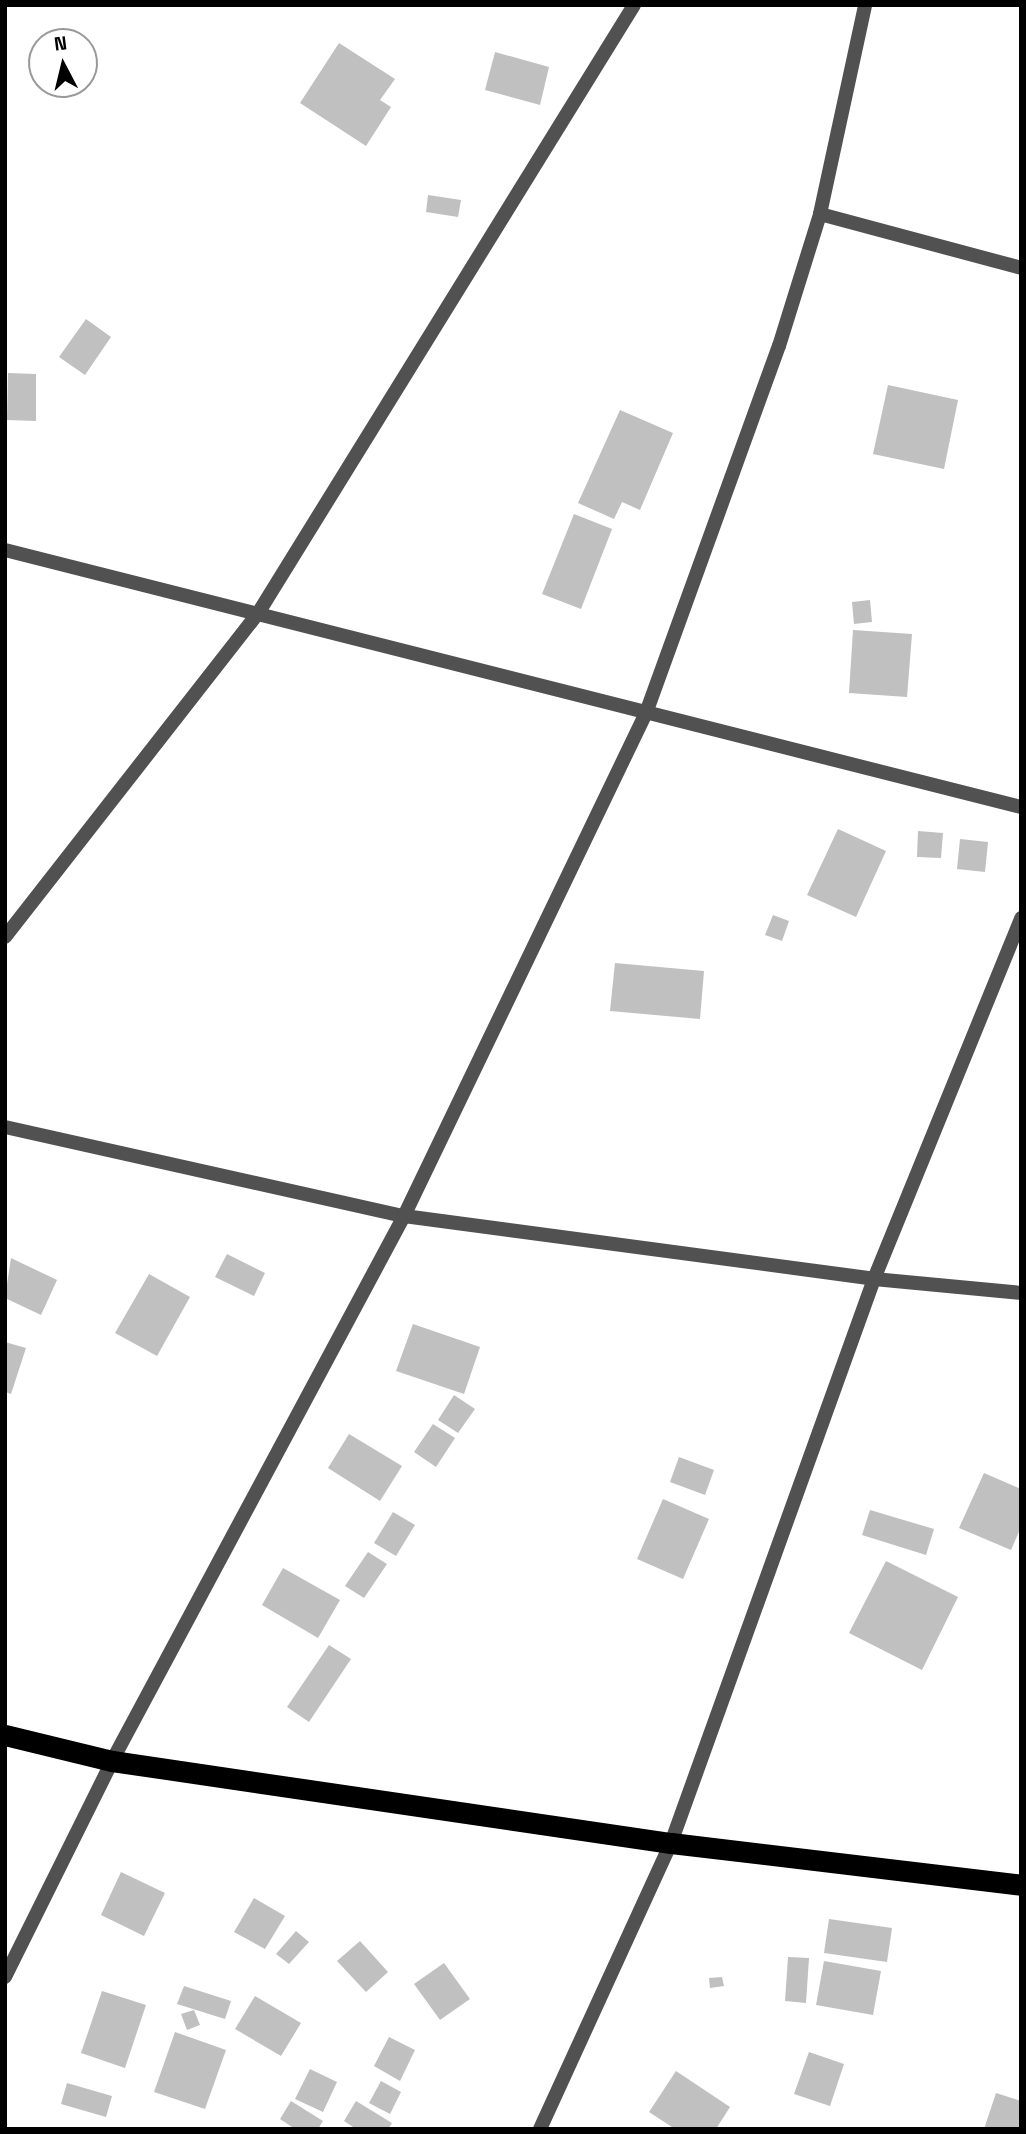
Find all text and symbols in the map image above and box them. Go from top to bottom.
north arrow [28,28,98,98]
text: N [53,30,68,57]

